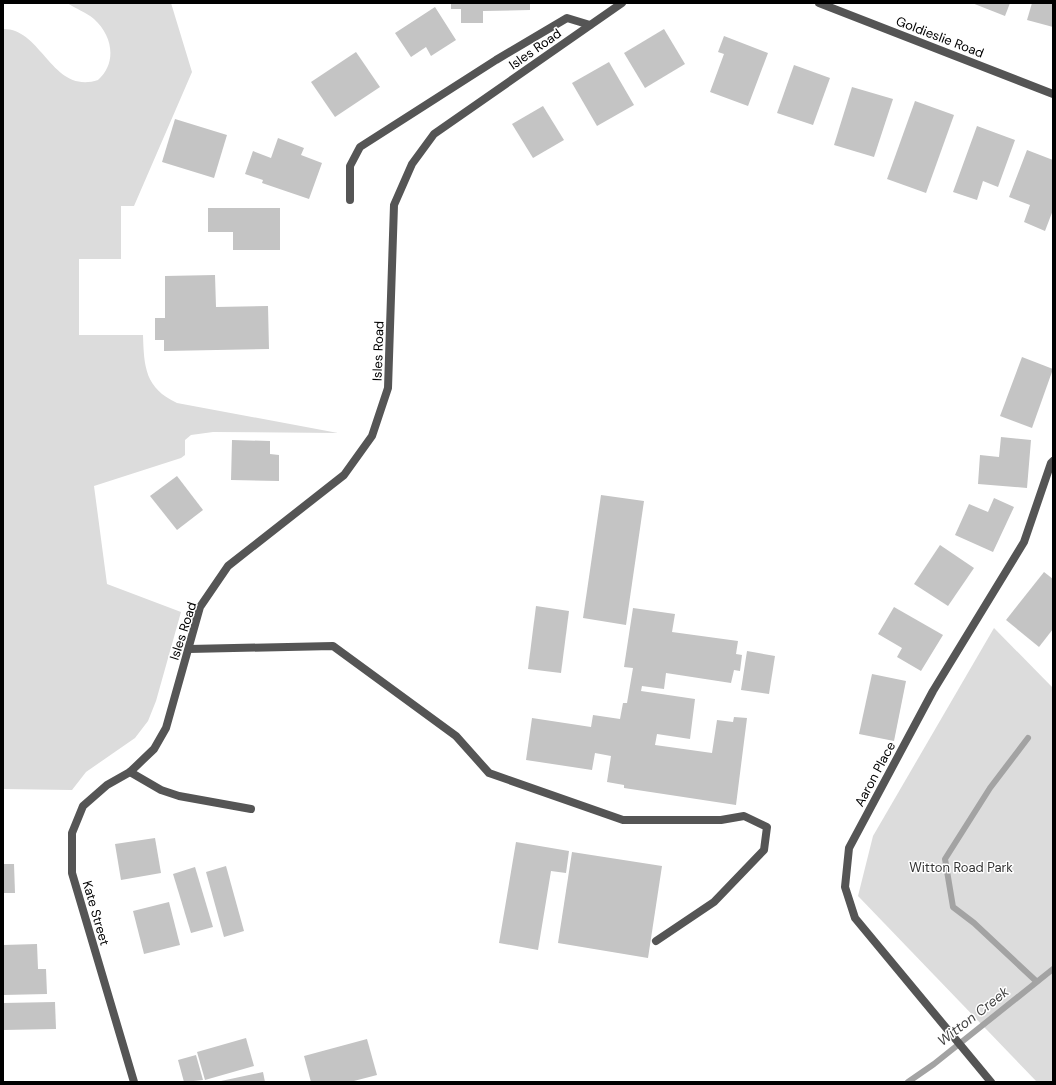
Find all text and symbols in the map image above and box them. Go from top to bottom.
street label: Goldieslie Road [894,12,986,62]
street label: Isles Road [506,25,564,73]
street label: Isles Road [368,321,388,381]
street label: Isles Road [166,600,200,662]
street label: Aaron Place [851,739,899,809]
park label: Witton Road Park [909,859,1013,876]
street label: Kate Street [79,879,113,947]
water label: Witton Creek [934,982,1013,1050]

